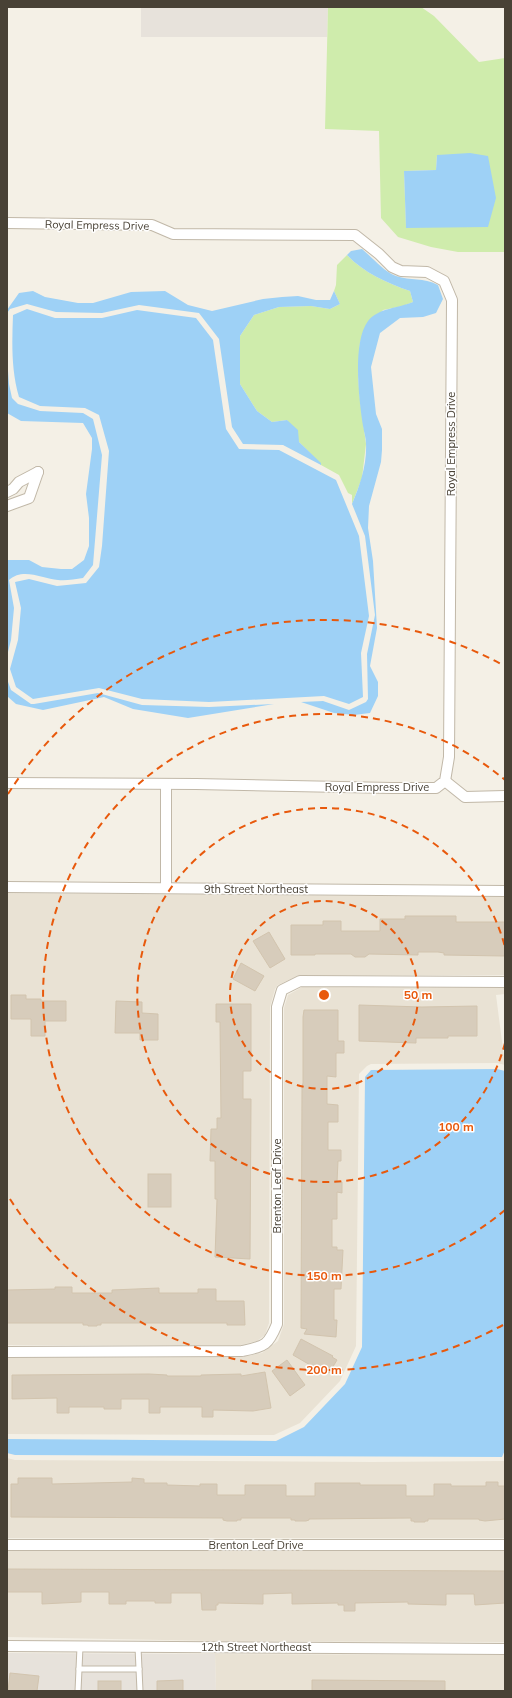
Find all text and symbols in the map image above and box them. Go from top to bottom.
street label: Royal Empress Drive [45,217,149,233]
street label: Royal Empress Drive [444,392,458,496]
street label: Royal Empress Drive [325,780,429,794]
street label: 9th Street Northeast [204,882,308,896]
text: 50 m [404,987,432,1002]
centre of rings [317,988,331,1002]
text: 100 m [438,1119,474,1134]
street label: Brenton Leaf Drive [270,1139,284,1233]
text: 150 m [306,1268,342,1283]
text: 200 m [306,1362,342,1377]
street label: Brenton Leaf Drive [209,1538,303,1552]
street label: 12th Street Northeast [201,1640,311,1654]

